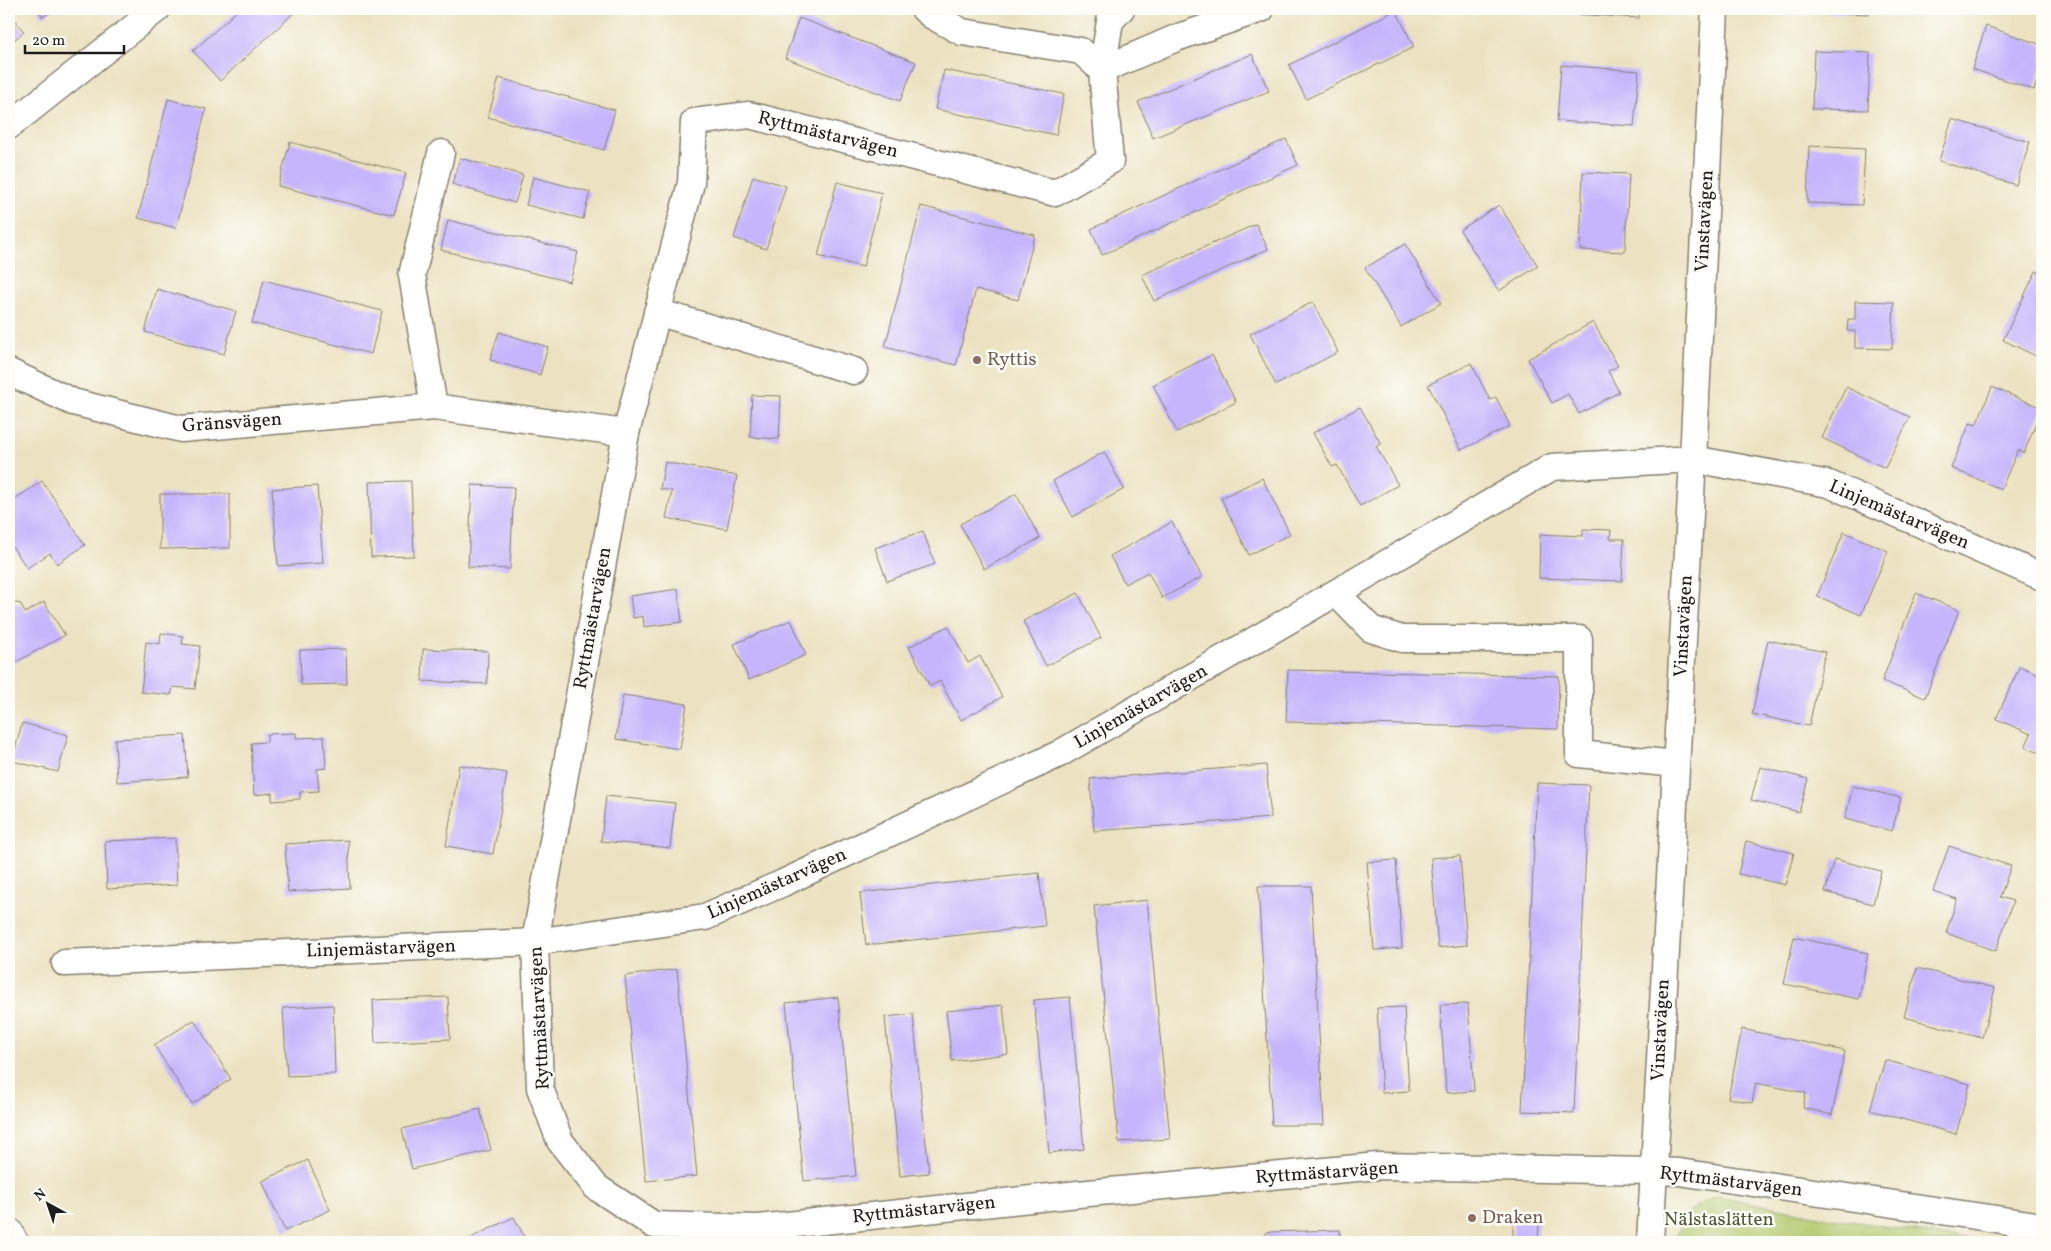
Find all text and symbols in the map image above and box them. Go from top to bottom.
scale bar [25,22,124,54]
text: 20 m [32,31,65,52]
street label: Ryttmästarvägen [755,105,901,165]
street label: Vinstavägen [1689,169,1721,273]
place label: Ryttis [987,347,1037,373]
marker: Ryttis [971,354,983,366]
street label: Gränsvägen [181,407,283,439]
street label: Linjemästarvägen [1825,474,1973,556]
street label: Ryttmästarvägen [568,545,618,691]
street label: Vinstavägen [1668,574,1700,678]
street label: Linjemästarvägen [1069,658,1213,756]
street label: Linjemästarvägen [703,842,851,926]
street label: Linjemästarvägen [306,933,456,965]
street label: Ryttmästarvägen [523,946,557,1090]
street label: Vinstavägen [1645,978,1677,1082]
street label: Ryttmästarvägen [1254,1155,1400,1191]
street label: Ryttmästarvägen [1658,1160,1804,1204]
north arrow [22,1178,72,1228]
text: N [31,1185,51,1206]
street label: Ryttmästarvägen [851,1190,997,1230]
place label: Draken [1482,1205,1544,1231]
park label: Nälstaslätten [1664,1207,1774,1233]
marker: Draken [1466,1212,1478,1224]

